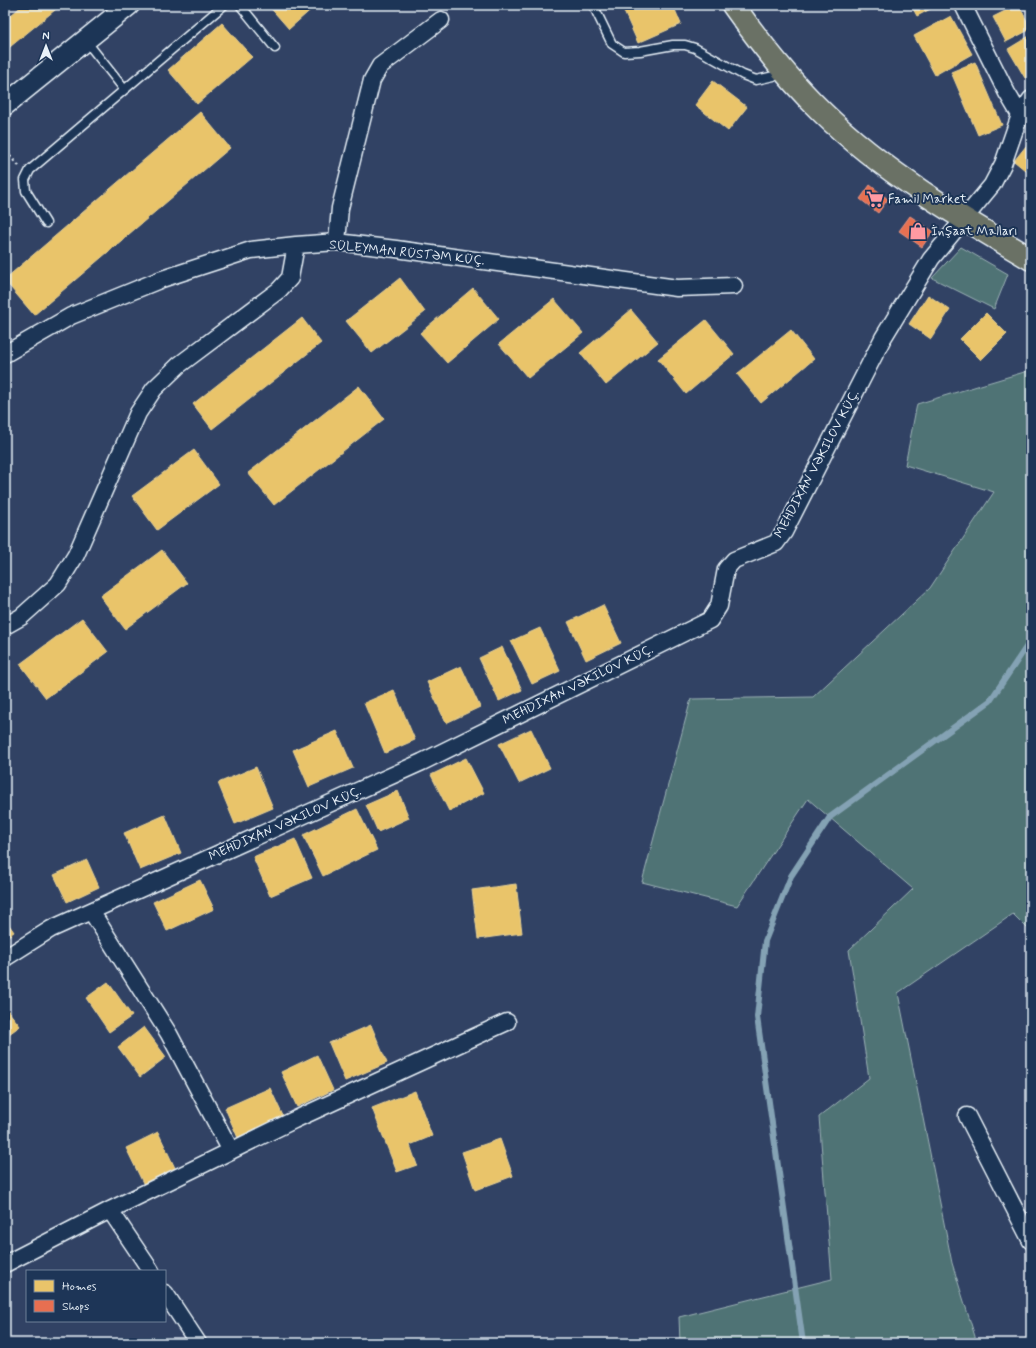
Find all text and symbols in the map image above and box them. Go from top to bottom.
north arrow [26,26,66,66]
text: N [42,30,50,44]
supermarket icon: Famil Market [865,189,885,209]
place label: Famil Market [888,191,968,208]
shop icon: İnşaat Malları [908,221,928,241]
place label: İnşaat Malları [931,223,1018,240]
street label: SÜLEYMAN RÜSTƏM KÜÇ. [329,236,486,270]
street label: MEHDIXAN VƏKILOV KÜÇ. [771,387,863,541]
street label: MEHDIXAN VƏKILOV KÜÇ. [500,641,656,729]
street label: MEHDIXAN VƏKILOV KÜÇ. [206,782,364,865]
legend [26,1270,166,1322]
text: Homes [62,1279,97,1295]
text: Shops [62,1299,89,1315]

